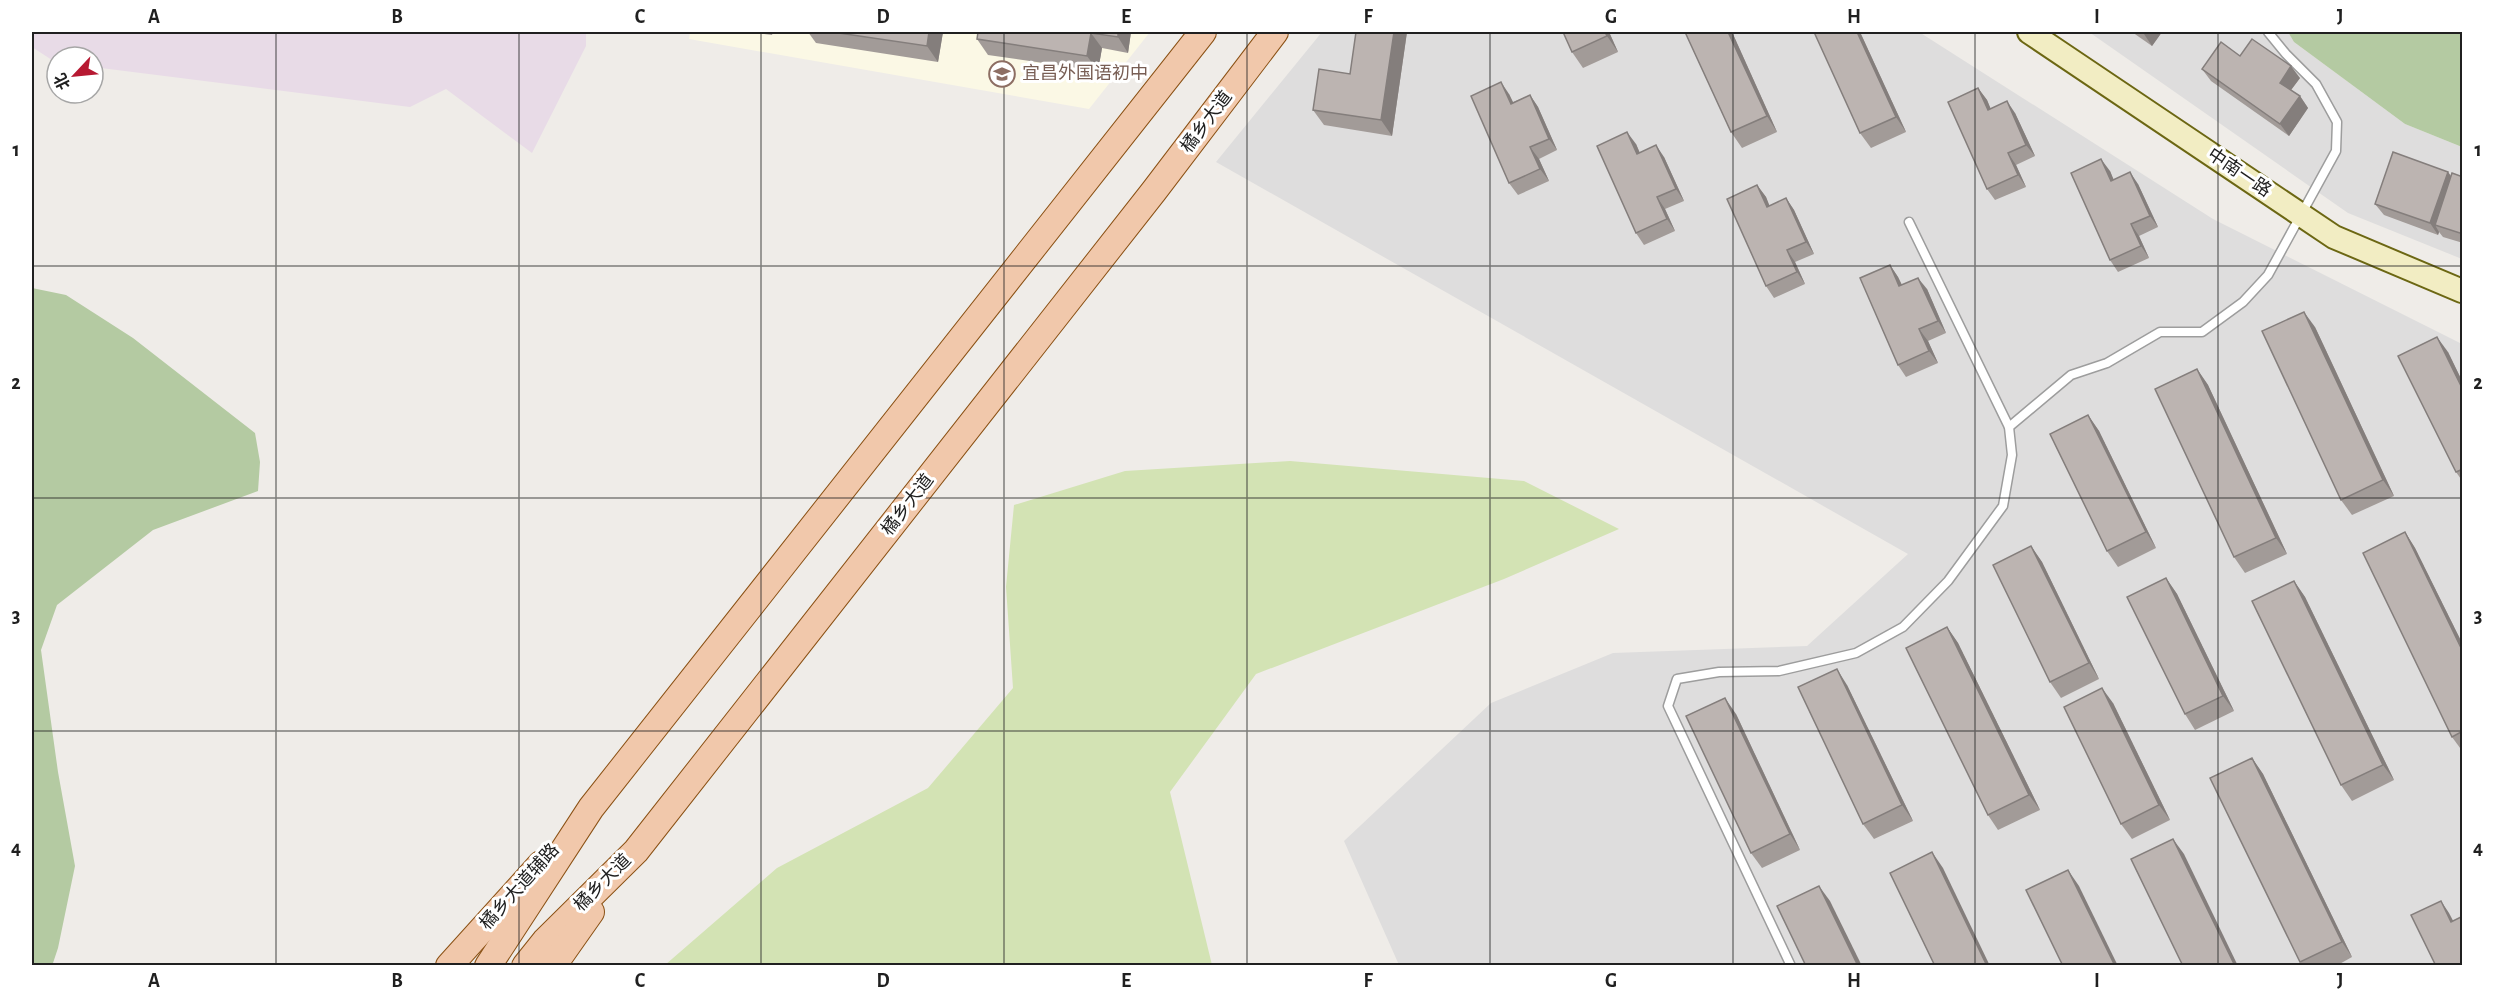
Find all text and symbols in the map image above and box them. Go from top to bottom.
text: A [148,7,160,27]
text: B [391,7,403,27]
text: C [635,7,646,27]
text: D [876,7,890,27]
text: E [1121,7,1131,27]
text: F [1363,7,1373,27]
text: G [1605,7,1617,27]
text: H [1847,7,1861,27]
text: I [2094,7,2100,27]
text: J [2337,7,2343,27]
north arrow [45,45,105,105]
school or university icon: 宜昌外国语初中 [987,59,1017,89]
place label: 宜昌外国语初中 [1022,63,1148,83]
text: 北 [51,70,73,92]
street label: 橘乡大道 [1177,87,1236,156]
text: 1 [12,140,20,160]
text: 1 [2474,140,2482,160]
street label: 中南一路 [2204,144,2275,201]
text: 2 [11,373,21,393]
text: 2 [2473,373,2483,393]
street label: 橘乡大道 [877,470,937,539]
text: 3 [12,606,20,626]
text: 3 [2474,606,2482,626]
text: 4 [11,838,21,858]
text: 4 [2473,838,2483,858]
street label: 橘乡大道辅路 [476,840,563,933]
street label: 橘乡大道 [570,850,635,915]
text: A [148,971,160,991]
text: B [391,971,403,991]
text: C [635,971,646,991]
text: D [876,971,890,991]
text: E [1121,971,1131,991]
text: F [1363,971,1373,991]
text: G [1605,971,1617,991]
text: H [1847,971,1861,991]
text: I [2094,971,2100,991]
text: J [2337,971,2343,991]

